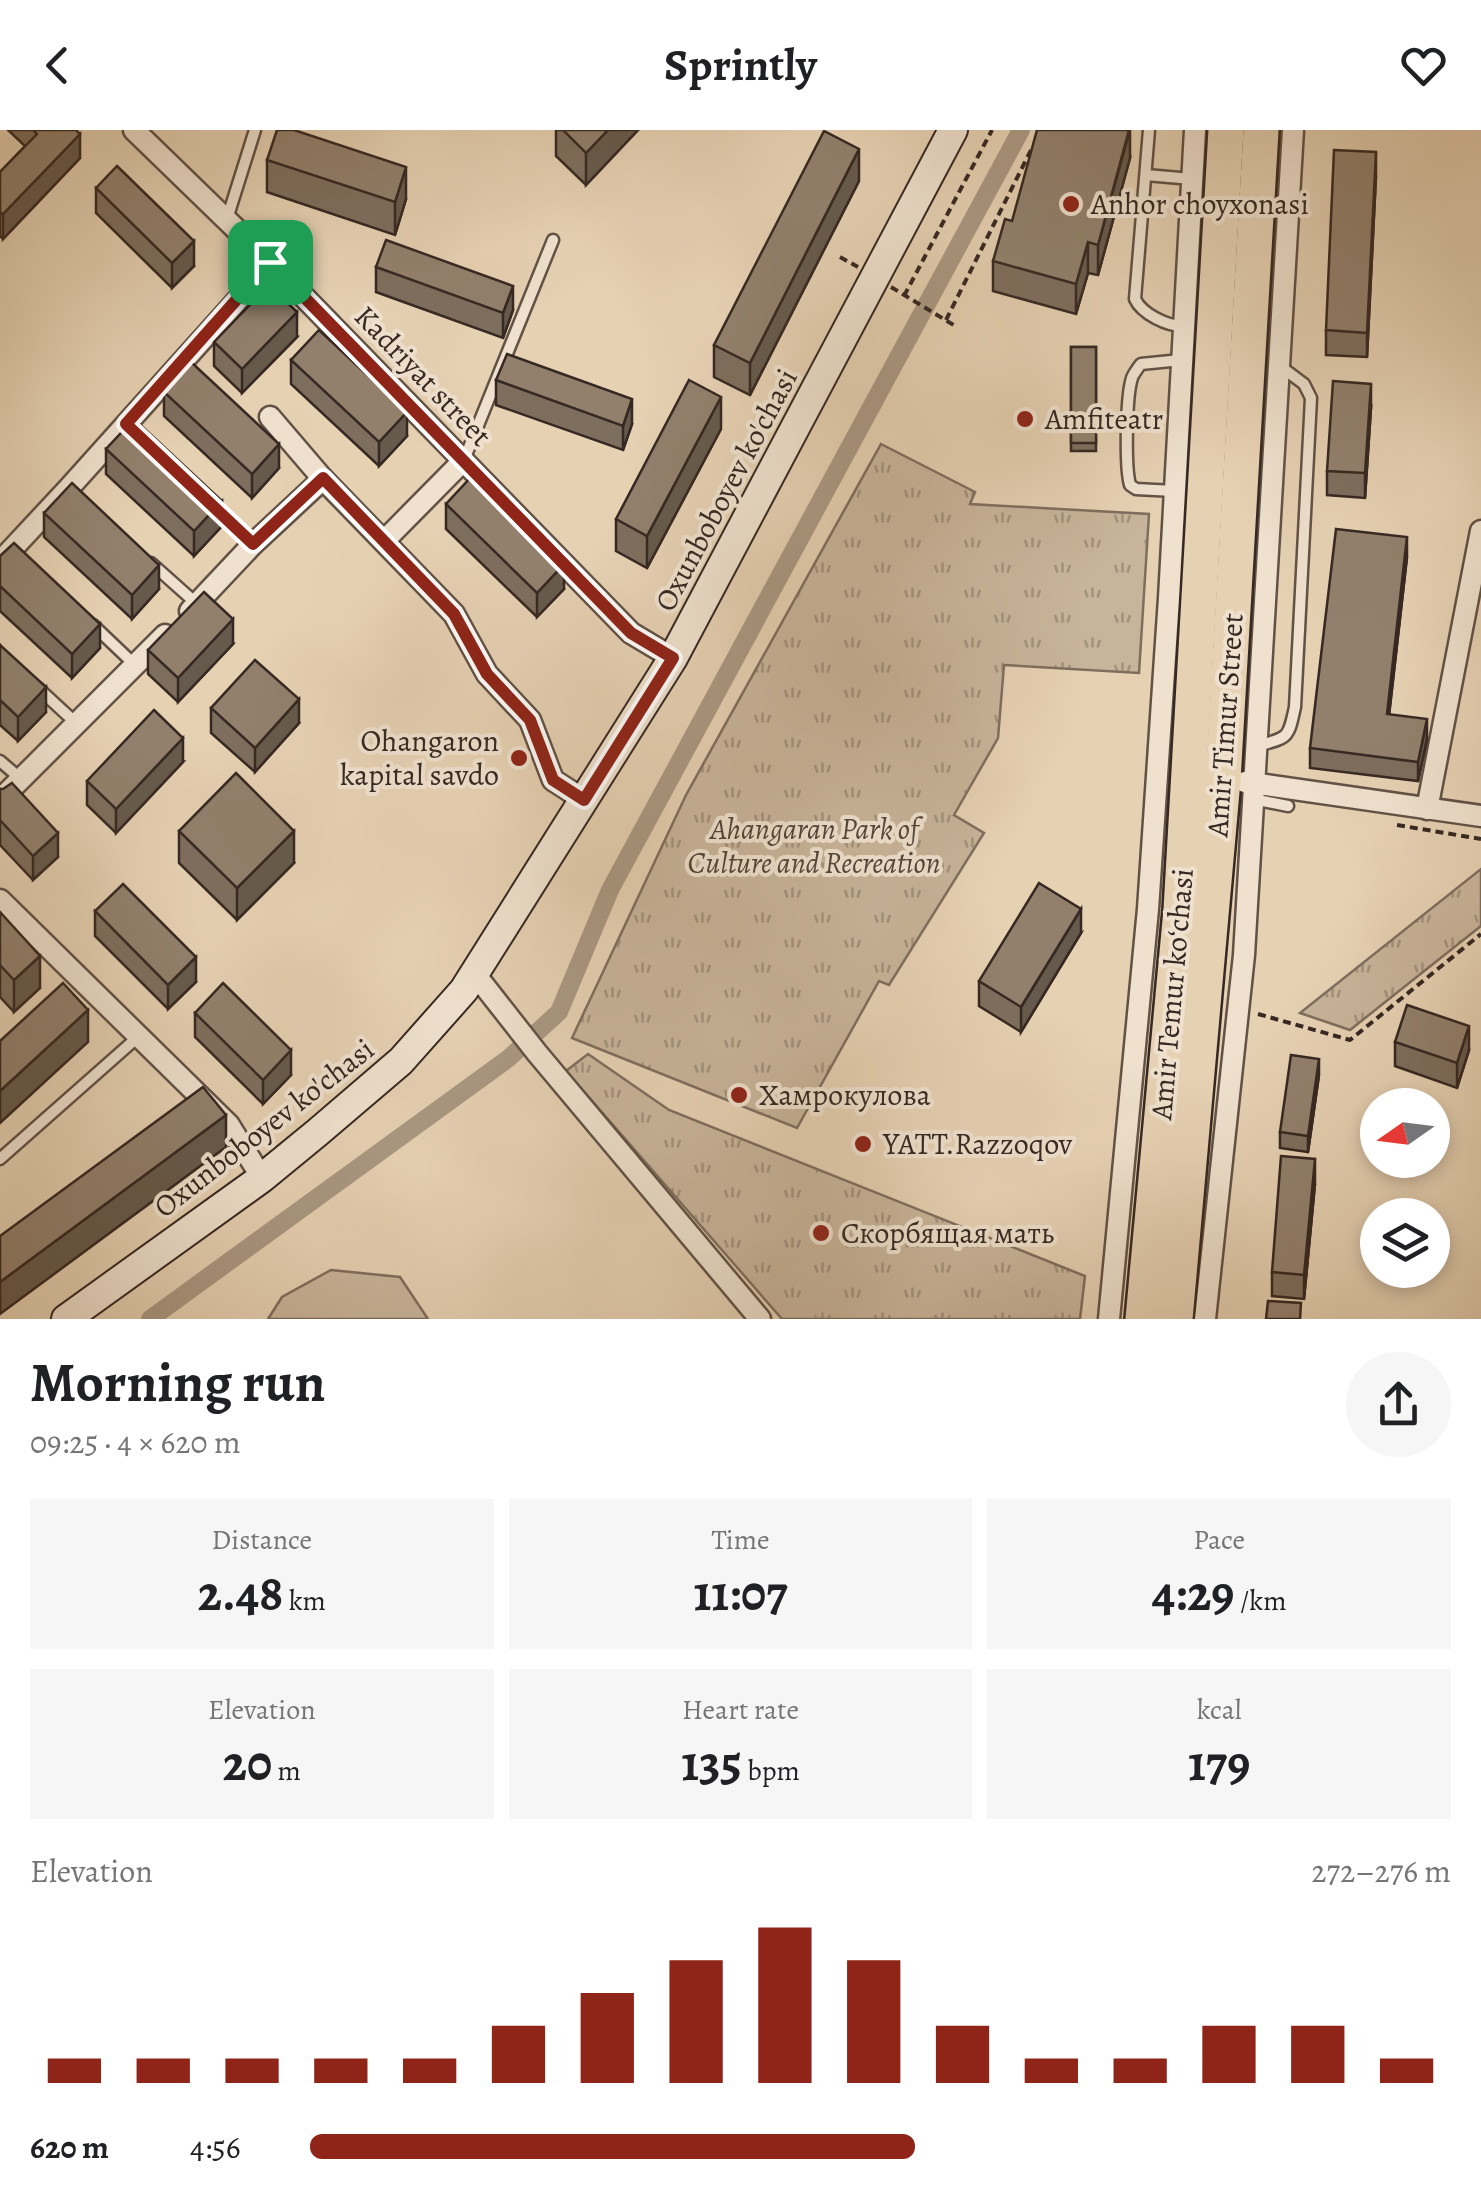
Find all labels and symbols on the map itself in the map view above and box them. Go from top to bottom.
place label: Anhor choyxonasi [1090,184,1309,224]
marker: Anhor choyxonasi [1060,193,1082,215]
pin [228,220,313,305]
street label: Kadriyat street [346,297,500,455]
street label: Oxunboboyev ko'chasi [645,362,807,618]
place label: Amfiteatr [1044,399,1163,439]
marker: Amfiteatr [1014,408,1036,430]
street label: Amir Timur Street [1197,612,1253,839]
place label: Ohangaron kapital savdo [340,721,499,795]
marker: Ohangaron kapital savdo [508,747,530,769]
park label: Ahangaran Park of Culture and Recreation [688,809,940,883]
street label: Amir Temur koʻchasi [1141,867,1203,1122]
street label: Oxunboboyev ko'chasi [146,1029,382,1227]
place label: Хамрокулова [759,1075,931,1115]
marker: Хамрокулова [728,1084,750,1106]
north arrow [1360,1088,1450,1178]
place label: YATT.Razzoqov [882,1124,1073,1164]
marker: YATT.Razzoqov [852,1133,874,1155]
place label: Скорбящая мать [841,1213,1054,1253]
marker: Скорбящая мать [810,1222,832,1244]

